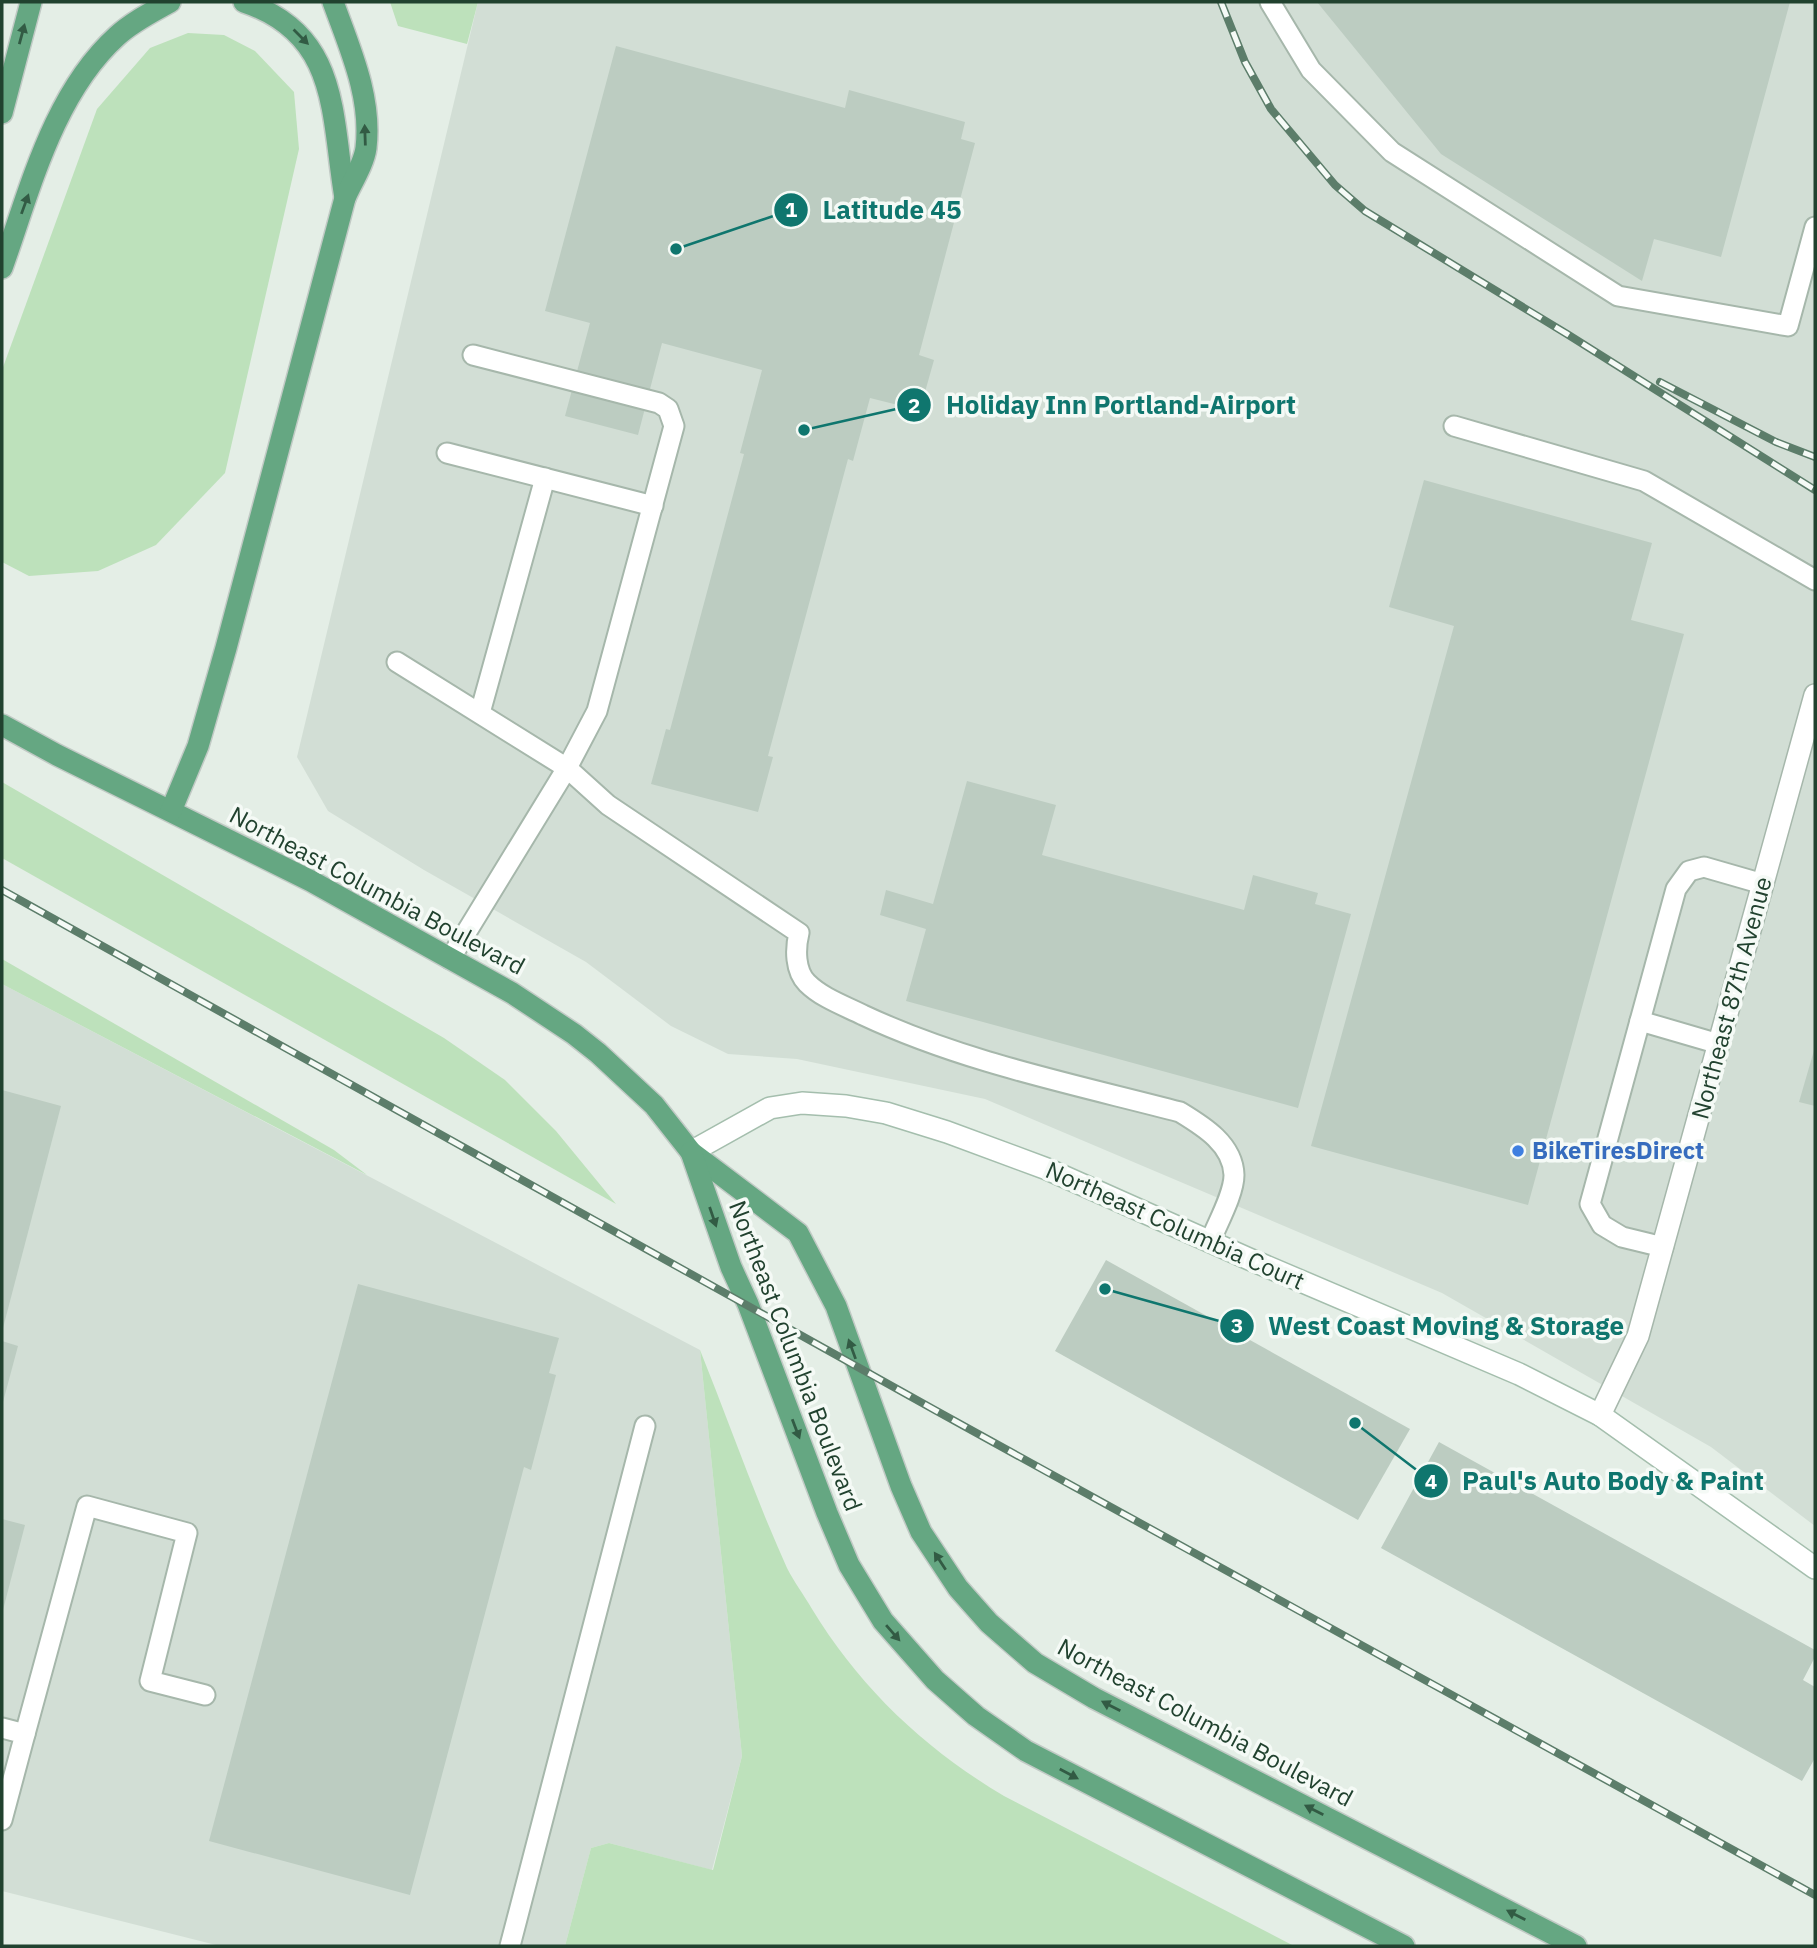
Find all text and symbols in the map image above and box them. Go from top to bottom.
one-way arrow [17,23,28,45]
one-way arrow [293,29,310,46]
one-way arrow [360,123,371,145]
callout: Latitude 45 [774,186,976,233]
text: Latitude 45 [822,192,962,226]
one-way arrow [20,194,31,215]
text: 1 [785,195,798,223]
callout: Holiday Inn Portland-Airport [897,382,1310,429]
text: Holiday Inn Portland-Airport [946,387,1296,421]
text: 2 [908,391,920,419]
street label: Northeast Columbia Boulevard [224,799,531,982]
street label: Northeast 87th Avenue [1683,873,1779,1122]
place label: BikeTiresDirect [1532,1134,1704,1166]
marker: BikeTiresDirect [1510,1143,1526,1159]
street label: Northeast Columbia Court [1041,1153,1310,1297]
street label: Northeast Columbia Boulevard [722,1196,870,1515]
one-way arrow [708,1206,719,1227]
callout: West Coast Moving & Storage [1219,1302,1638,1349]
text: West Coast Moving & Storage [1268,1308,1624,1342]
text: 3 [1231,1311,1243,1339]
one-way arrow [846,1339,857,1360]
one-way arrow [790,1418,801,1439]
callout: Paul's Auto Body & Paint [1413,1458,1778,1505]
text: Paul's Auto Body & Paint [1462,1463,1764,1497]
text: 4 [1425,1467,1437,1495]
one-way arrow [934,1551,947,1571]
one-way arrow [885,1624,900,1641]
street label: Northeast Columbia Boulevard [1052,1631,1359,1814]
one-way arrow [1101,1701,1121,1712]
one-way arrow [1059,1768,1079,1780]
one-way arrow [1304,1805,1324,1816]
one-way arrow [1506,1909,1526,1920]

